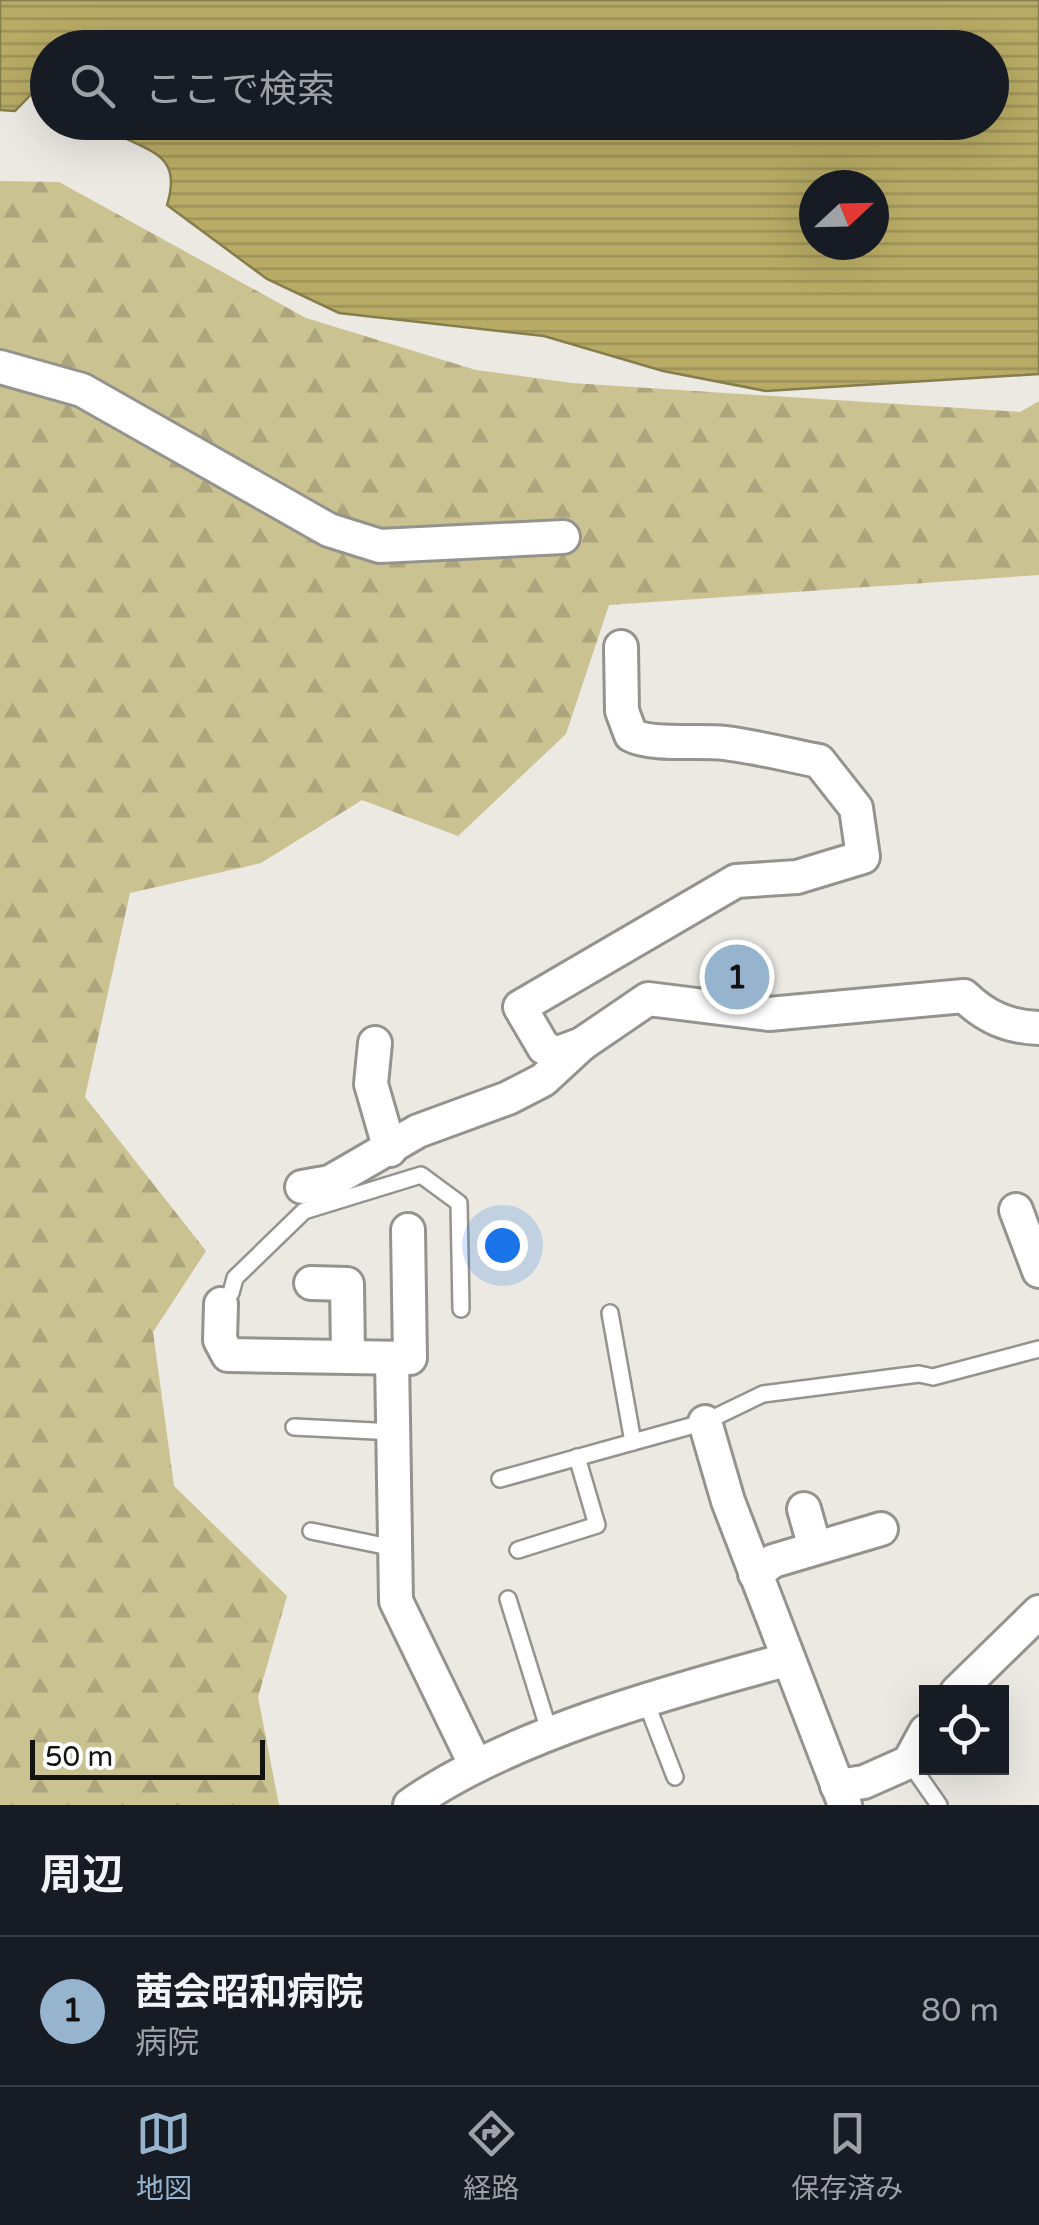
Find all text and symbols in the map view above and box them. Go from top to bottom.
search box [30,30,1009,140]
icon: search [65,58,120,113]
text: ここで検索 [145,67,335,113]
north arrow [799,170,889,260]
pin: 1 [704,940,770,1014]
your location [477,1220,528,1271]
map controls [919,1685,1009,1775]
button: locate [919,1685,1009,1775]
scale bar [30,1735,265,1780]
text: 50 m [45,1740,113,1774]
text: 周辺 [40,1850,124,1901]
text: 茜会昭和病院 [135,1970,363,2016]
text: 1 [62,1992,83,2030]
text: 80 m [921,1992,999,2030]
text: 病院 [135,2024,199,2062]
tab: 地図 [136,2106,192,2206]
tab: 経路 [463,2106,519,2206]
tab: 保存済み [791,2106,903,2206]

